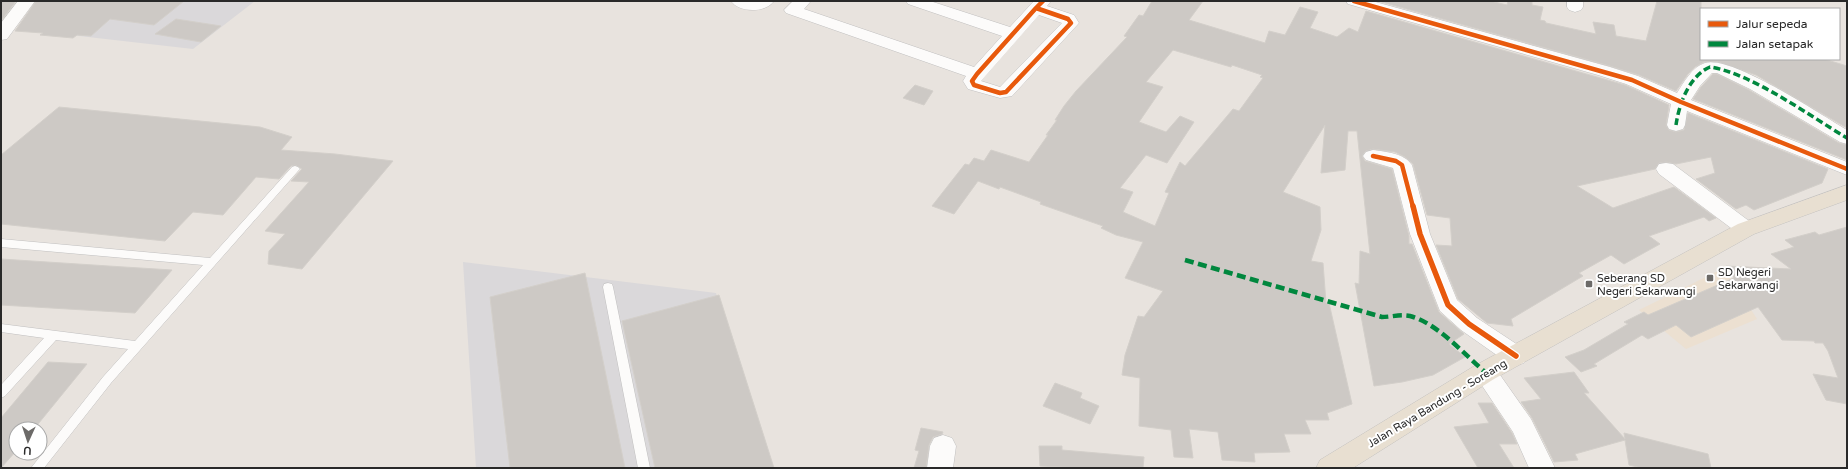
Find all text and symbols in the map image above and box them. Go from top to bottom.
legend [1700,8,1840,60]
text: Jalur sepeda [1736,17,1808,31]
text: Jalan setapak [1736,37,1814,51]
place label: SD Negeri Sekarwangi [1718,266,1779,292]
place label: Seberang SD Negeri Sekarwangi [1597,272,1695,298]
marker: SD Negeri Sekarwangi [1705,273,1715,283]
marker: Seberang SD Negeri Sekarwangi [1584,279,1594,289]
street label: Jalan Raya Bandung - Soreang [1365,357,1509,450]
north arrow [8,421,48,461]
text: U [23,444,32,457]

